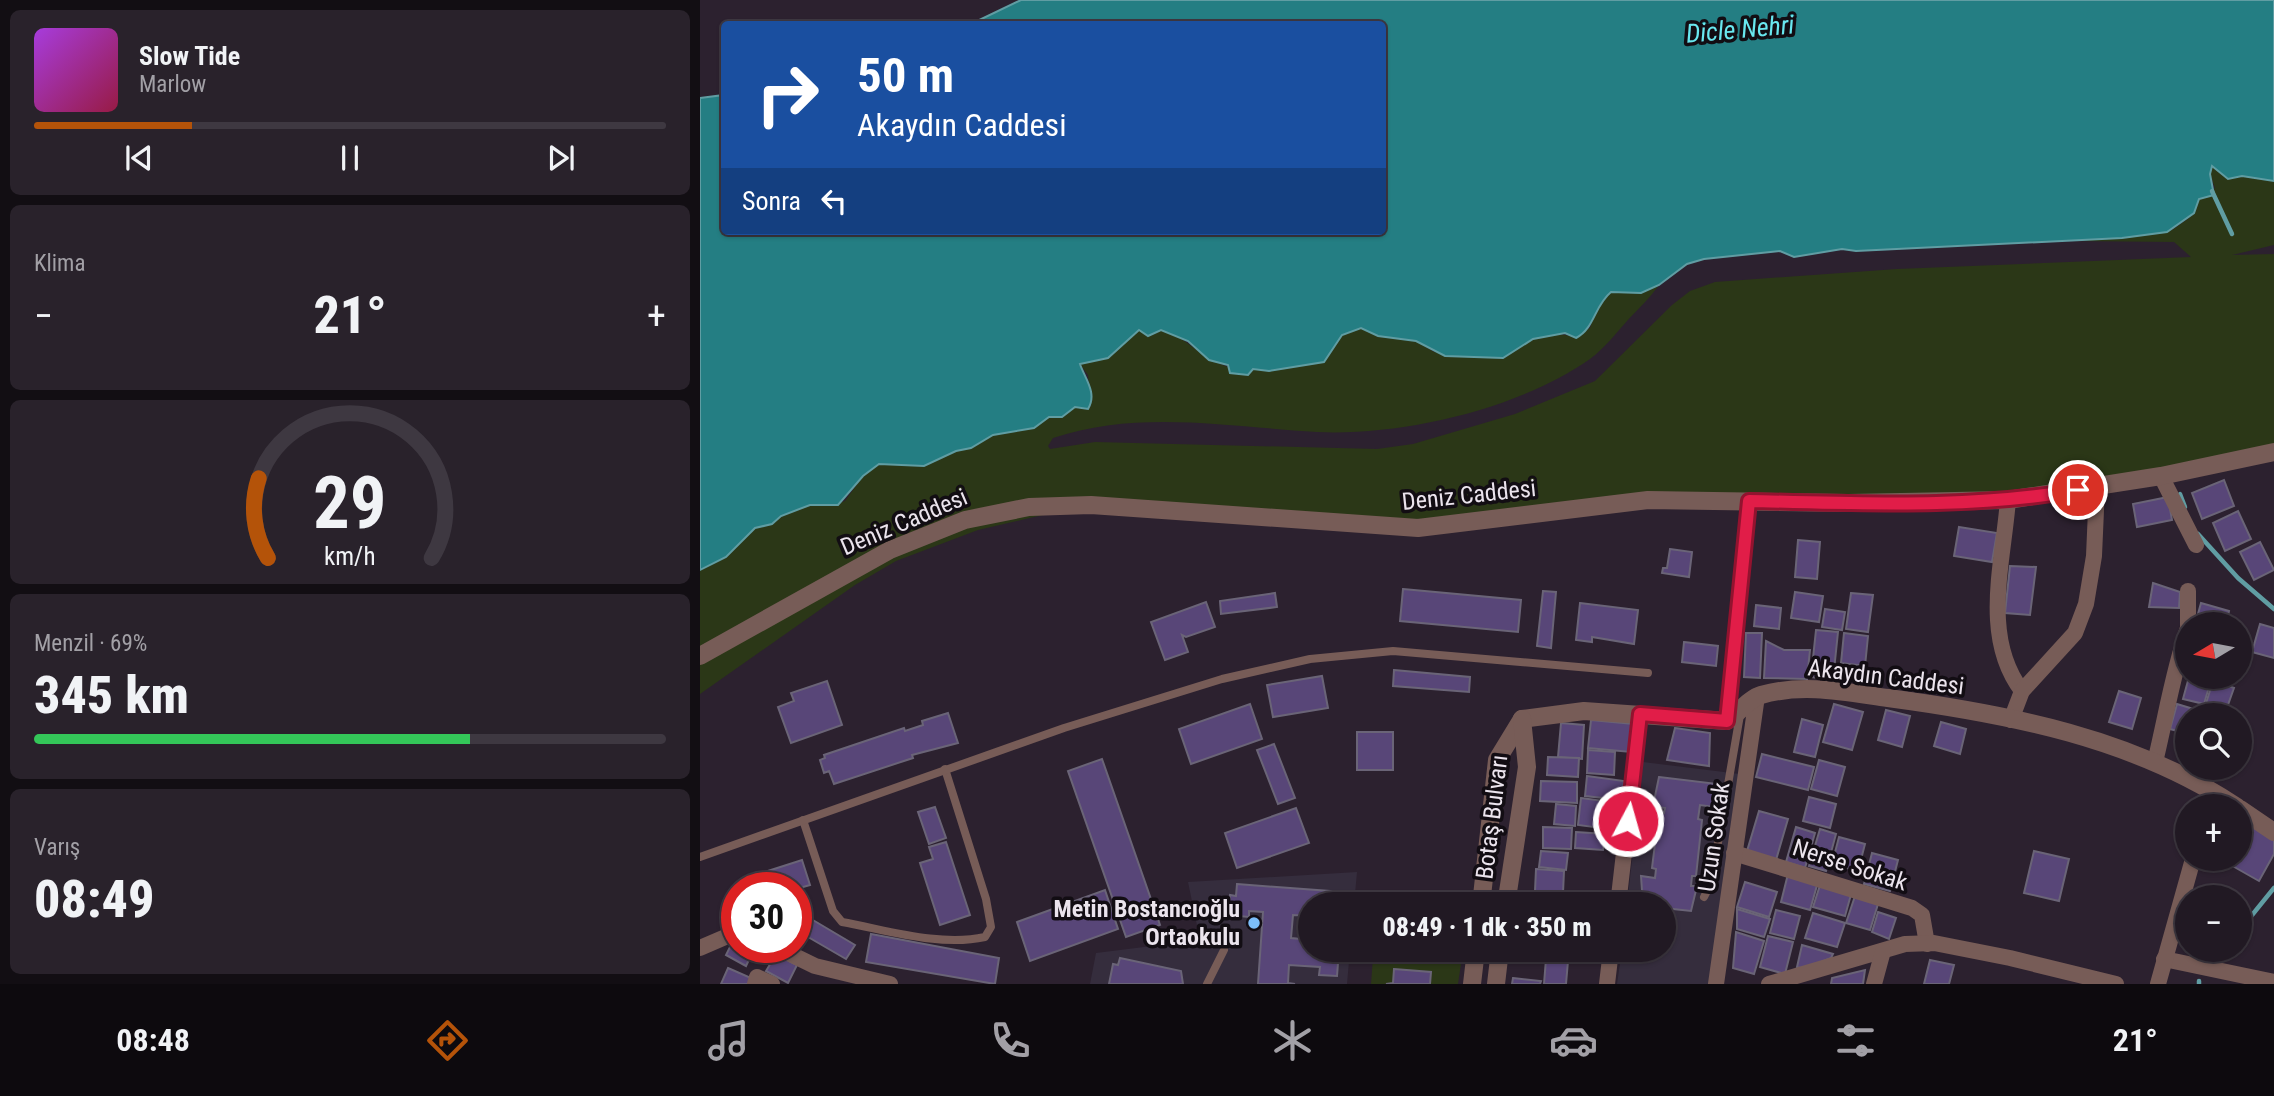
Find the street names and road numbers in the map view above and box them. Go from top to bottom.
street label: Deniz Caddesi [1401,474,1537,516]
street label: Deniz Caddesi [837,483,971,561]
street label: Akaydın Caddesi [1806,654,1966,700]
street label: Botaş Bulvarı [1470,753,1514,881]
street label: Uzun Sokak [1692,780,1736,894]
street label: Nerse Sokak [1789,833,1911,897]

